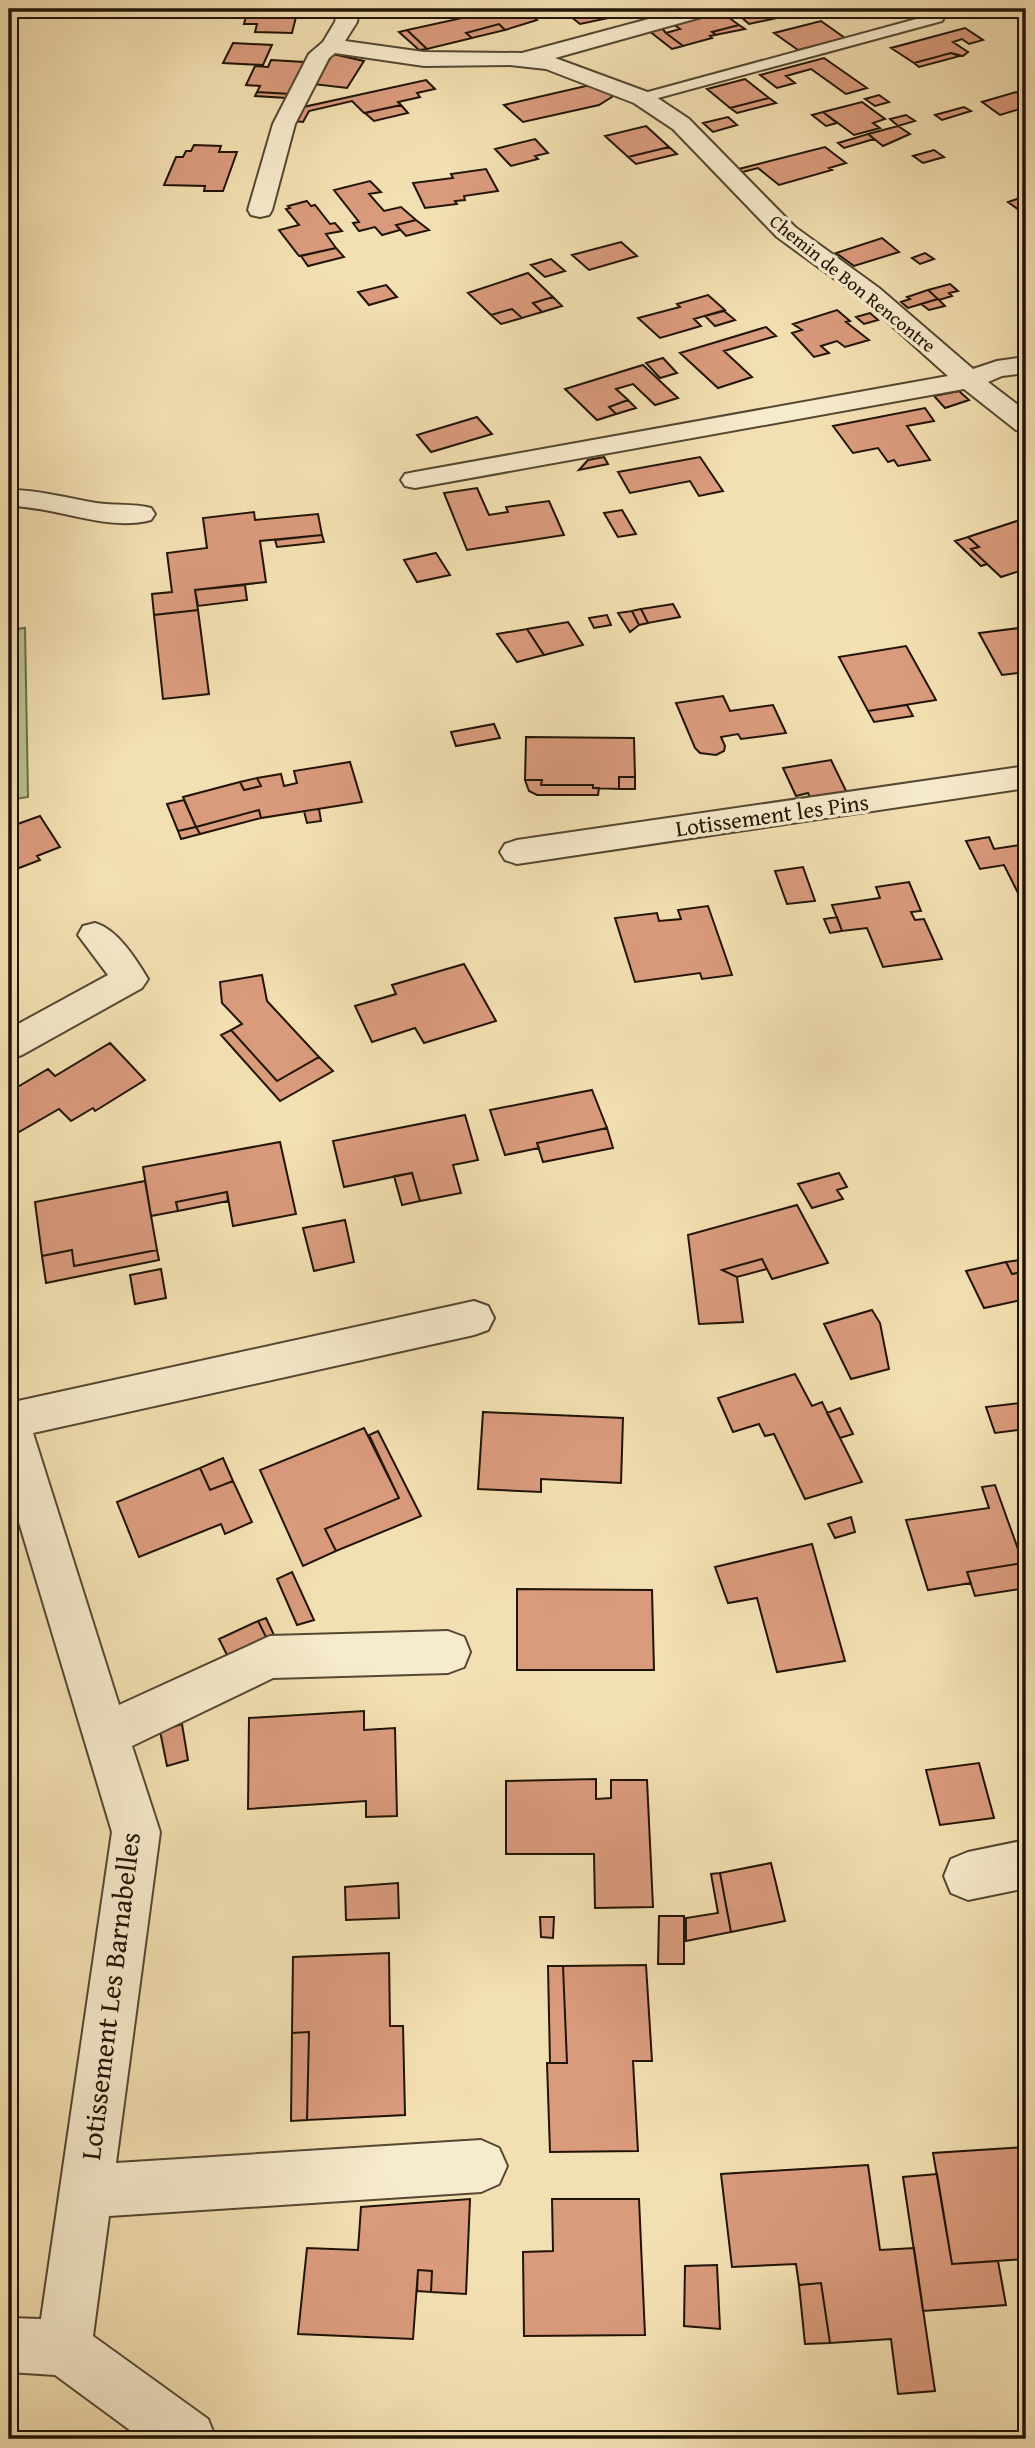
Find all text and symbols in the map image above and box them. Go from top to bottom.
street label: Chemin de Bon Rencontre [764,207,942,359]
street label: Lotissement les Pins [673,785,871,844]
street label: Lotissement Les Barnabelles [69,1830,150,2162]

